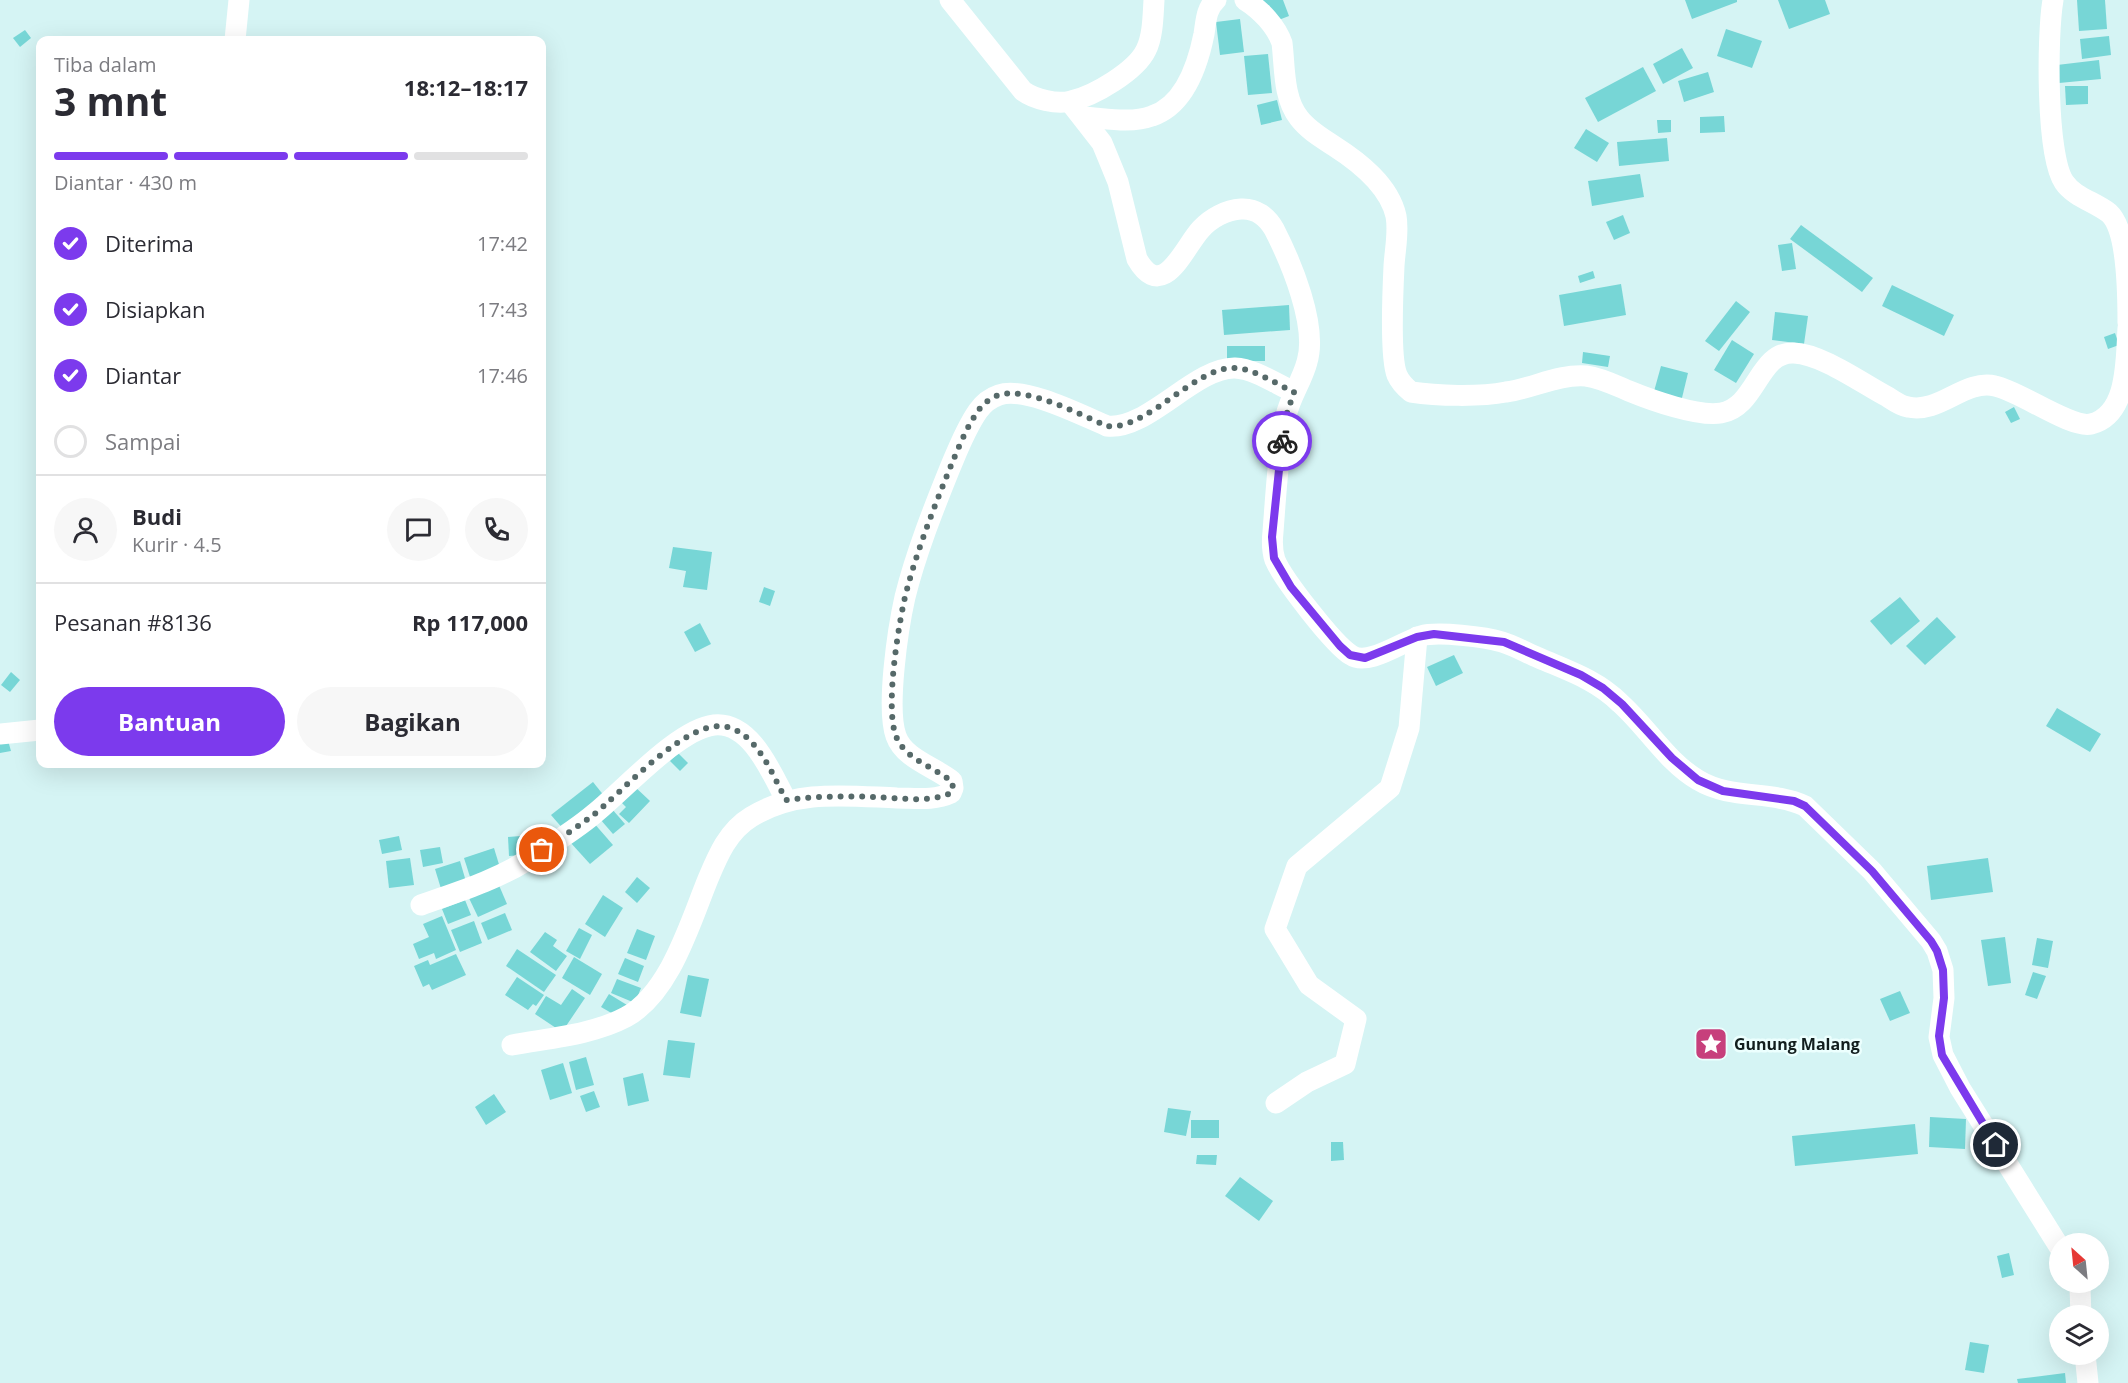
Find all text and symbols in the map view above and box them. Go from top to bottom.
text: Tiba dalam [54,51,157,78]
text: 18:12–18:17 [404,72,528,102]
text: 3 mnt [54,74,167,127]
text: Diantar · 430 m [54,169,197,196]
icon: check [54,227,87,260]
text: Diterima [105,228,194,258]
text: 17:42 [477,230,528,257]
icon: check [54,293,87,326]
text: Disiapkan [105,294,206,324]
text: 17:43 [477,296,528,323]
icon: check [54,359,87,392]
text: Diantar [105,360,181,390]
text: 17:46 [477,362,528,389]
courier [1252,411,1312,471]
icon: bike [1266,425,1299,458]
text: Sampai [105,426,181,456]
button: person [54,498,117,561]
button: chat [387,498,450,561]
button: phone [465,498,528,561]
text: Budi [132,501,182,531]
text: Kurir · 4.5 [132,531,222,558]
text: Pesanan #8136 [54,607,212,637]
text: Rp 117,000 [412,607,528,637]
button: Bantuan [54,687,285,756]
button: Bagikan [297,687,528,756]
pin [516,824,567,875]
icon: bag [525,833,558,866]
place icon: Gunung Malang [1693,1026,1729,1062]
place label: Gunung Malang [1734,1033,1860,1055]
pin [1970,1119,2021,1170]
icon: home [1979,1128,2012,1161]
north arrow [2049,1233,2109,1293]
map controls [2049,1233,2109,1365]
button: layers [2049,1305,2109,1365]

